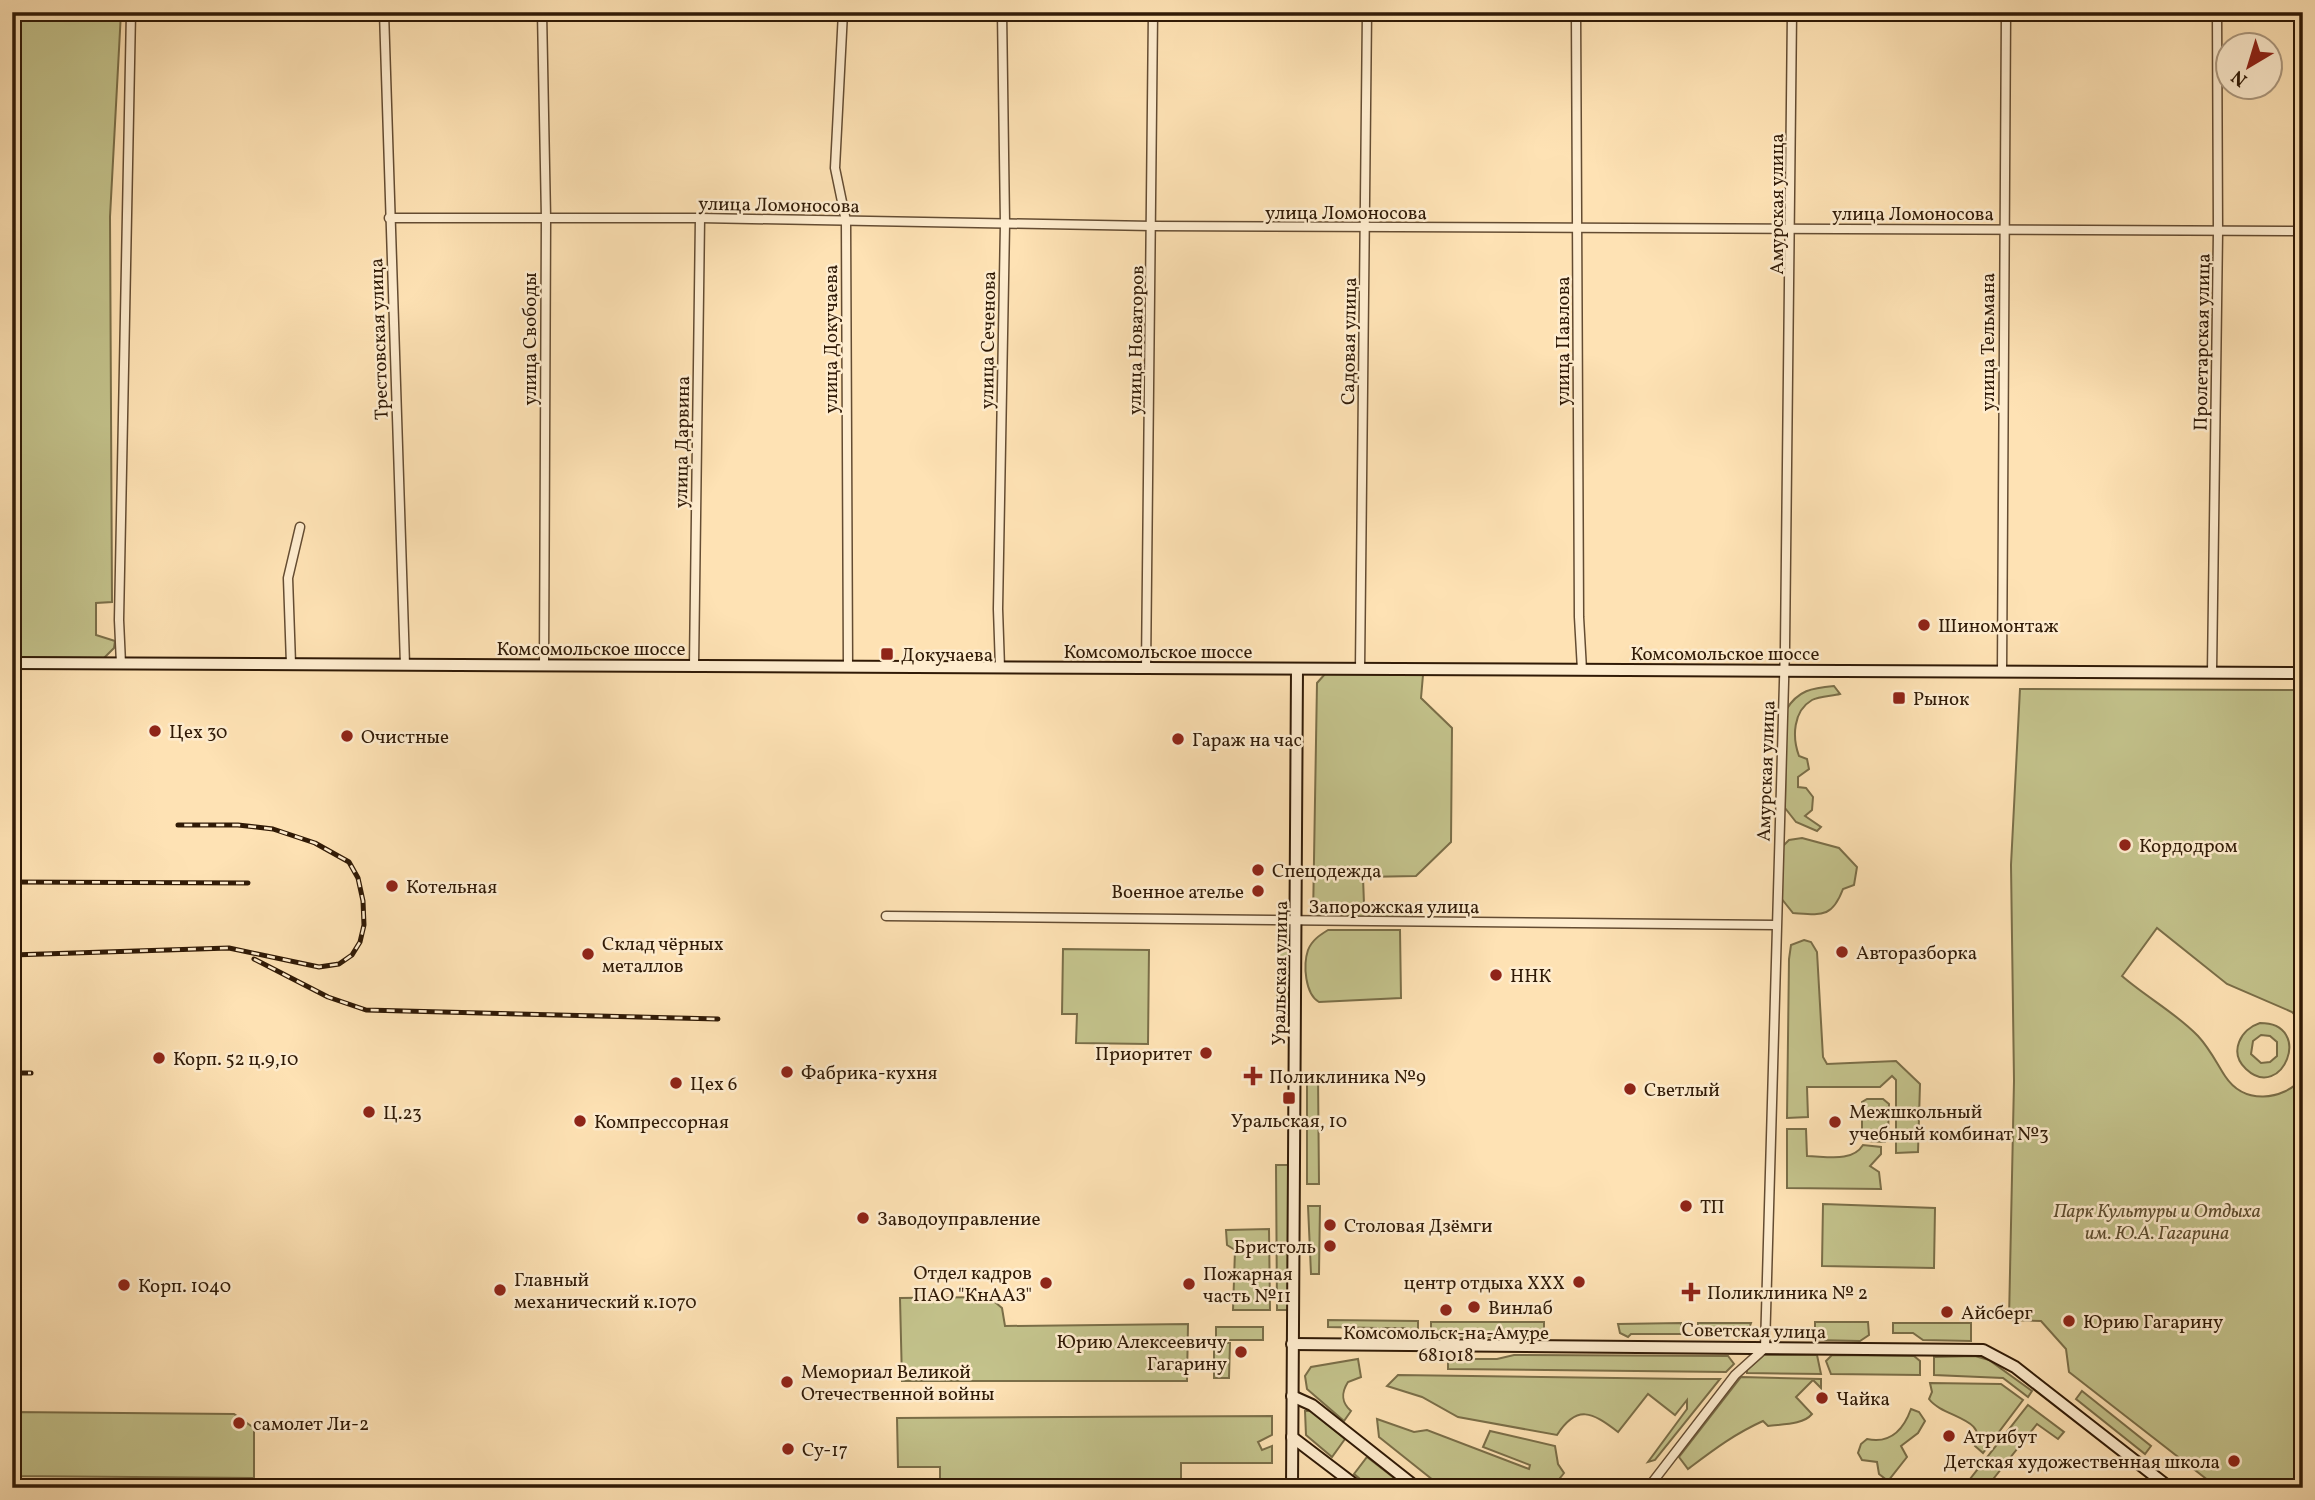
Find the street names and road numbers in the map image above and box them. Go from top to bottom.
street label: Амурская улица [1765,133,1791,275]
street label: улица Ломоносова [698,192,860,220]
street label: улица Ломоносова [1265,201,1427,227]
street label: улица Ломоносова [1832,202,1994,228]
street label: Пролетарская улица [2188,253,2218,431]
street label: Трестовская улица [364,257,396,420]
street label: улица Докучаева [819,265,845,413]
street label: улица Новаторов [1123,265,1151,415]
street label: улица Сеченова [975,271,1003,409]
street label: улица Свободы [518,272,544,406]
street label: улица Тельмана [1976,273,2002,411]
street label: улица Павлова [1551,276,1577,406]
street label: Садовая улица [1336,277,1364,405]
street label: улица Дарвина [669,376,697,509]
street label: Комсомольское шоссе [496,637,686,663]
street label: Комсомольское шоссе [1063,640,1253,666]
street label: Комсомольское шоссе [1630,642,1820,668]
street label: Амурская улица [1752,700,1782,842]
street label: Запорожская улица [1308,895,1480,921]
street label: Уральская улица [1267,900,1295,1046]
street label: Советская улица [1681,1318,1827,1346]

